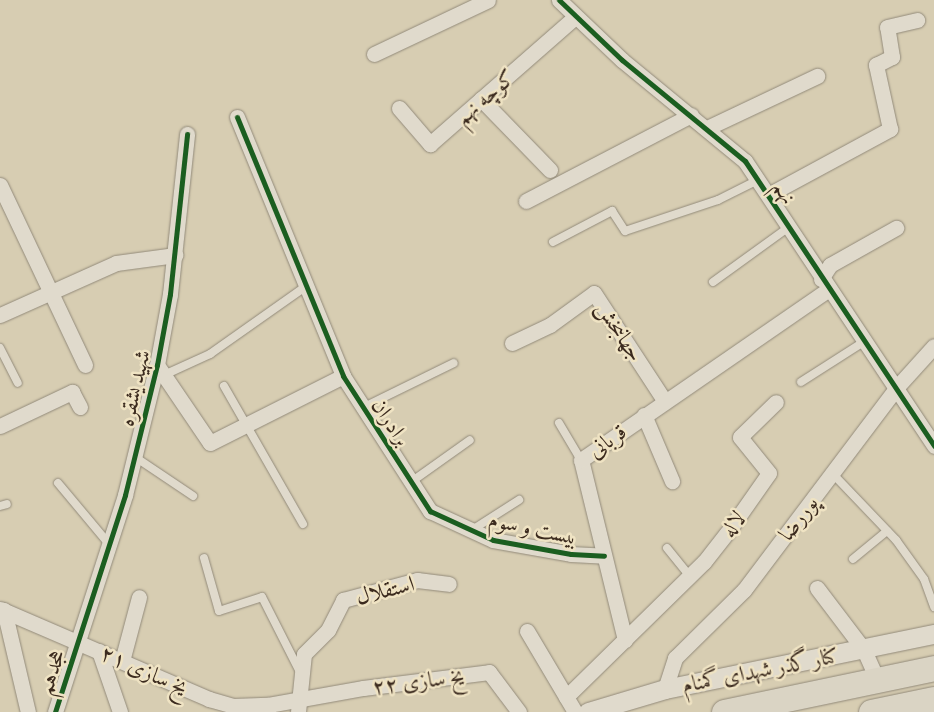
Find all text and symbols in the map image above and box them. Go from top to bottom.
street label: کوچه نهم [449,64,521,130]
street label: نهم [768,175,802,209]
street label: جهانبخش [591,296,649,366]
street label: شهید یشقره [112,347,156,429]
street label: برادران [366,393,416,451]
street label: قربانی [583,418,631,464]
street label: پوررضا [772,490,824,546]
street label: بیست و سوم [486,506,580,550]
street label: لاله [715,506,751,542]
street label: استقلال [353,570,417,610]
street label: یخ سازی ۲۱ [97,639,191,701]
street label: کنار گذر شهدای گمنام [680,642,840,698]
street label: هجدهم [31,646,71,698]
street label: یخ سازی ۲۲ [371,662,465,700]

